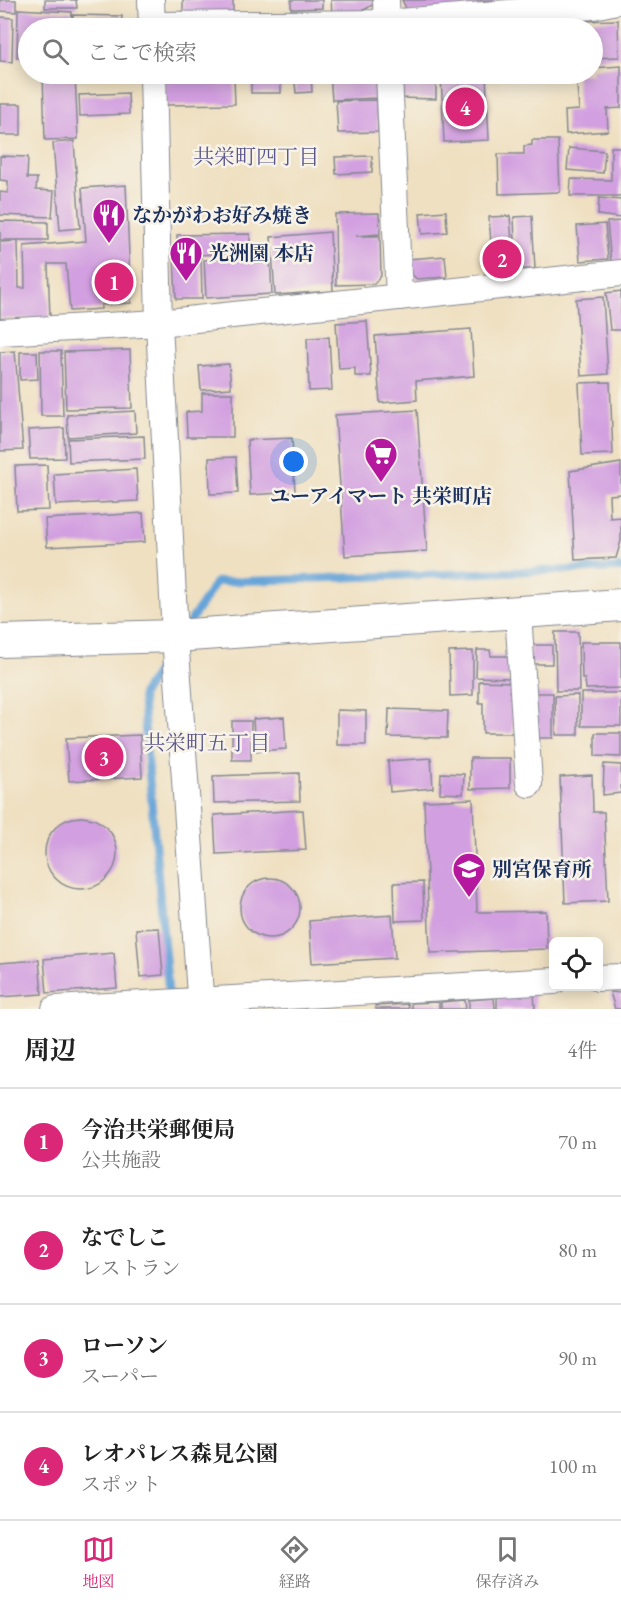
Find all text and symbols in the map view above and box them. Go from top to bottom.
search box [18,18,603,84]
icon: search [39,35,72,68]
text: ここで検索 [87,38,197,67]
pin: 4 [446,84,484,130]
district label: 共栄町四丁目 [193,143,319,170]
restaurant icon: なかがわお好み焼き [91,197,127,244]
place label: なかがわお好み焼き [132,202,312,228]
restaurant icon: 光洲園 本店 [168,235,204,282]
pin: 2 [482,236,522,282]
place label: 光洲園 本店 [209,240,314,266]
pin: 1 [94,260,134,304]
supermarket icon: ユーアイマート 共栄町店 [363,436,399,483]
your location [279,447,308,476]
place label: ユーアイマート 共栄町店 [270,483,492,509]
district label: 共栄町五丁目 [144,729,270,756]
pin: 3 [84,734,124,780]
school or university icon: 別宮保育所 [451,851,487,898]
place label: 別宮保育所 [492,856,592,882]
map controls [549,937,603,991]
button: locate [549,937,603,991]
text: 周辺 [24,1033,76,1067]
text: 4件 [567,1037,597,1063]
text: 今治共栄郵便局 [81,1115,235,1144]
text: 1 [38,1129,49,1155]
text: 70 m [558,1129,597,1155]
text: 公共施設 [81,1147,161,1173]
text: なでしこ [81,1223,169,1252]
text: 2 [38,1237,49,1263]
text: 80 m [558,1237,597,1263]
text: レストラン [81,1255,180,1281]
text: ローソン [81,1331,168,1360]
text: 3 [38,1345,49,1371]
text: 90 m [558,1345,597,1371]
text: スーパー [81,1363,159,1389]
text: レオパレス森見公園 [81,1439,278,1468]
text: 4 [38,1453,49,1479]
text: 100 m [549,1453,597,1479]
text: スポット [81,1471,161,1497]
tab: 地図 [82,1533,115,1592]
tab: 経路 [278,1533,311,1592]
tab: 保存済み [475,1533,539,1592]

